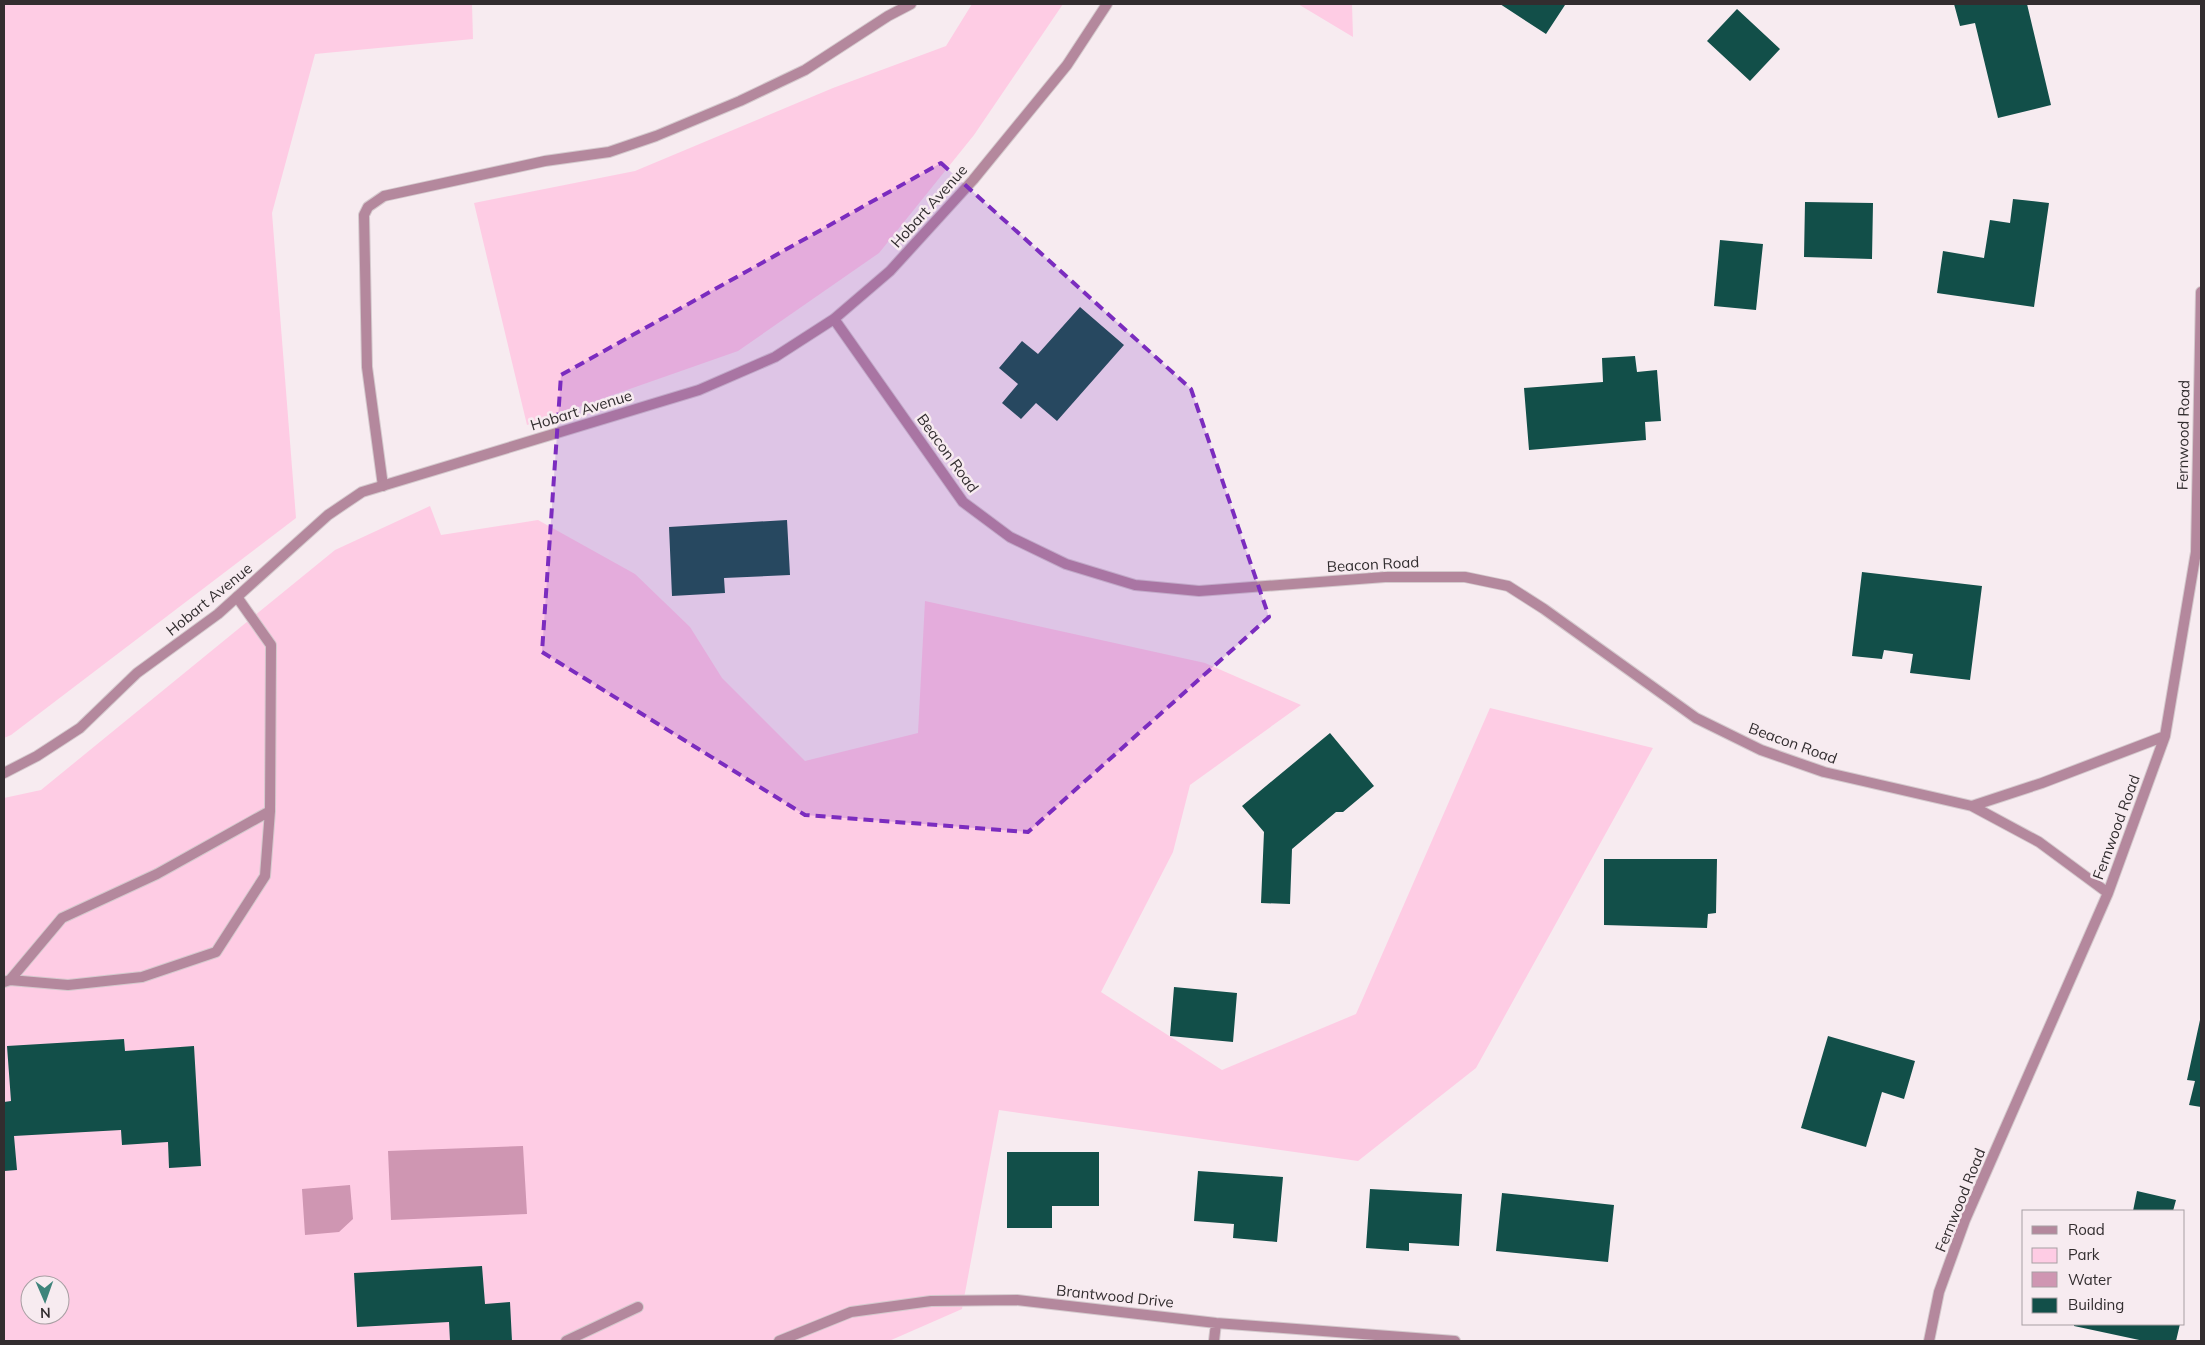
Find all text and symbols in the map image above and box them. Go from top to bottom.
street label: Hobart Avenue [887,161,971,251]
street label: Fernwood Road [2173,380,2193,490]
street label: Hobart Avenue [528,386,634,434]
street label: Beacon Road [913,410,983,496]
street label: Beacon Road [1326,552,1420,576]
street label: Hobart Avenue [162,558,256,640]
street label: Beacon Road [1746,718,1840,768]
street label: Fernwood Road [2088,772,2144,882]
street label: Fernwood Road [1931,1145,1989,1255]
legend [2022,1210,2185,1325]
text: Road [2068,1220,2105,1239]
text: Park [2068,1245,2100,1264]
text: Water [2068,1270,2112,1289]
north arrow [20,1275,70,1325]
street label: Brantwood Drive [1055,1280,1175,1312]
text: Building [2068,1295,2124,1314]
text: N [40,1304,51,1322]

